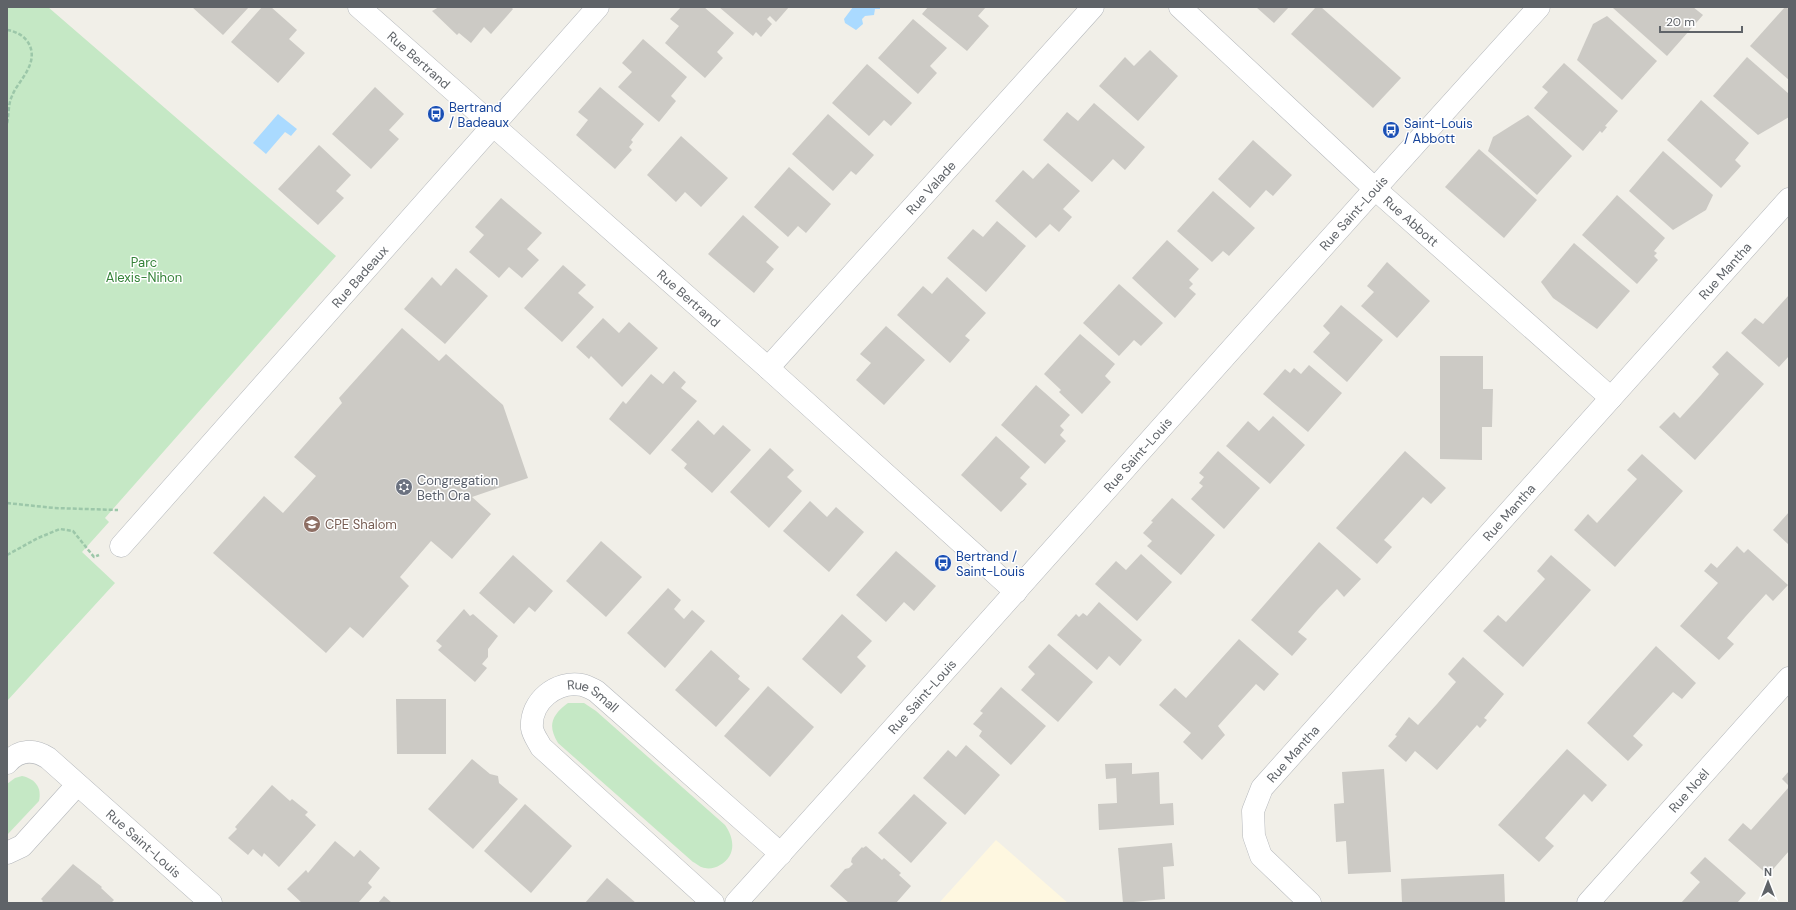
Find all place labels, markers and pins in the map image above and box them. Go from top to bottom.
place label: Bertrand / Badeaux [449,99,510,131]
bus stop icon: Bertrand / Badeaux [426,104,446,124]
place label: Saint-Louis / Abbott [1404,115,1473,147]
bus stop icon: Saint-Louis / Abbott [1381,120,1401,140]
place label: Congregation Beth Ora [417,472,498,504]
synagogue icon: Congregation Beth Ora [394,477,414,497]
school or university icon: CPE Shalom [302,514,322,534]
place label: CPE Shalom [325,516,397,533]
place label: Bertrand / Saint-Louis [956,548,1025,580]
bus stop icon: Bertrand / Saint-Louis [933,553,953,573]

